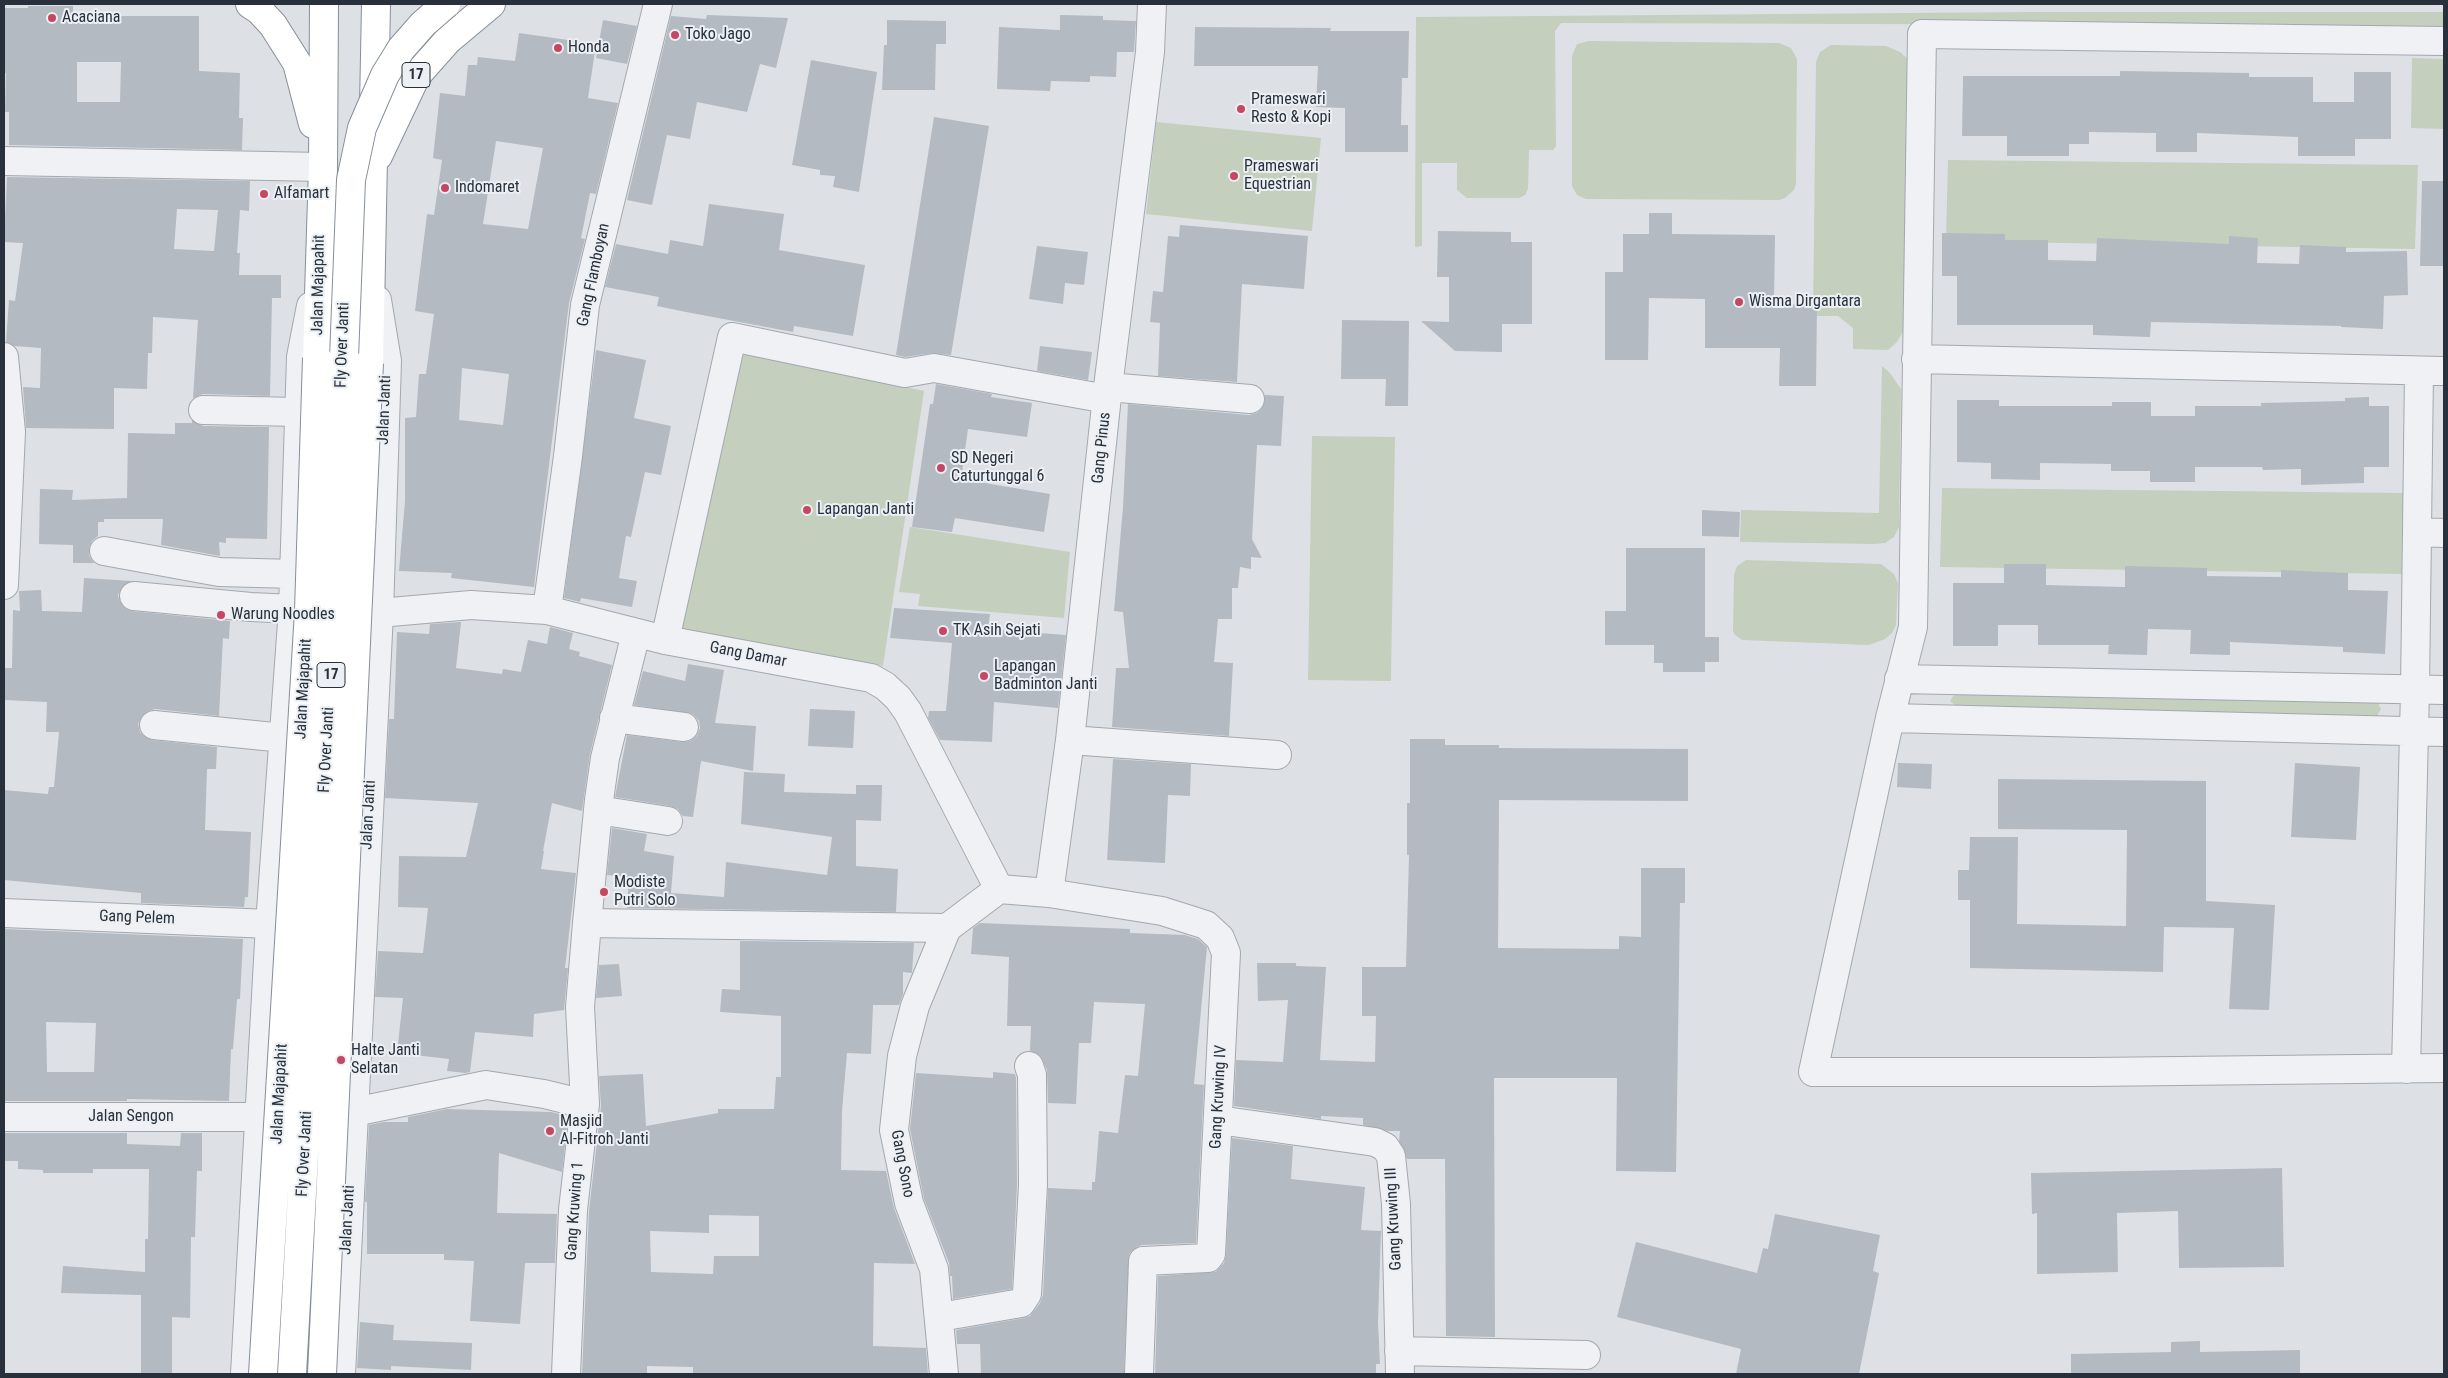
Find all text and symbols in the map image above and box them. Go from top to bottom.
place label: Acaciana [62,8,120,28]
marker: Acaciana [46,12,58,24]
place label: Toko Jago [685,25,751,45]
marker: Toko Jago [669,29,681,41]
place label: Honda [568,38,609,58]
marker: Honda [552,42,564,54]
road number: 17 [402,62,430,88]
place label: Prameswari Resto & Kopi [1251,90,1331,128]
marker: Prameswari Resto & Kopi [1235,103,1247,115]
place label: Prameswari Equestrian [1244,157,1319,195]
marker: Prameswari Equestrian [1228,170,1240,182]
place label: Indomaret [455,178,519,198]
marker: Indomaret [439,182,451,194]
place label: Alfamart [274,184,329,204]
marker: Alfamart [258,188,270,200]
street label: Gang Flamboyan [574,222,614,328]
street label: Jalan Majapahit [309,234,329,336]
place label: Wisma Dirgantara [1749,292,1861,312]
marker: Wisma Dirgantara [1733,296,1745,308]
street label: Fly Over Janti [332,302,354,388]
street label: Jalan Janti [374,375,396,445]
street label: Gang Pinus [1089,411,1115,485]
place label: SD Negeri Caturtunggal 6 [951,449,1044,487]
marker: SD Negeri Caturtunggal 6 [935,462,947,474]
place label: Lapangan Janti [817,500,914,520]
marker: Lapangan Janti [801,504,813,516]
place label: Warung Noodles [231,605,335,625]
marker: Warung Noodles [215,609,227,621]
place label: TK Asih Sejati [953,621,1041,641]
marker: TK Asih Sejati [937,625,949,637]
street label: Jalan Majapahit [292,638,316,740]
street label: Gang Damar [708,638,788,672]
place label: Lapangan Badminton Janti [994,657,1097,695]
road number: 17 [317,662,345,688]
marker: Lapangan Badminton Janti [978,670,990,682]
street label: Fly Over Janti [315,707,339,793]
street label: Jalan Janti [358,780,380,850]
place label: Modiste Putri Solo [614,873,676,911]
marker: Modiste Putri Solo [598,886,610,898]
street label: Gang Pelem [99,907,175,929]
place label: Halte Janti Selatan [351,1041,420,1079]
street label: Jalan Majapahit [268,1043,292,1145]
street label: Gang Kruwing IV [1207,1045,1231,1149]
marker: Halte Janti Selatan [335,1054,347,1066]
street label: Jalan Sengon [88,1107,174,1127]
street label: Fly Over Janti [293,1111,317,1197]
place label: Masjid Al-Fitroh Janti [560,1112,649,1150]
marker: Masjid Al-Fitroh Janti [544,1125,556,1137]
street label: Gang Sono [886,1129,918,1199]
street label: Gang Kruwing 1 [562,1161,588,1261]
street label: Gang Kruwing III [1382,1167,1406,1271]
street label: Jalan Janti [337,1185,359,1255]

